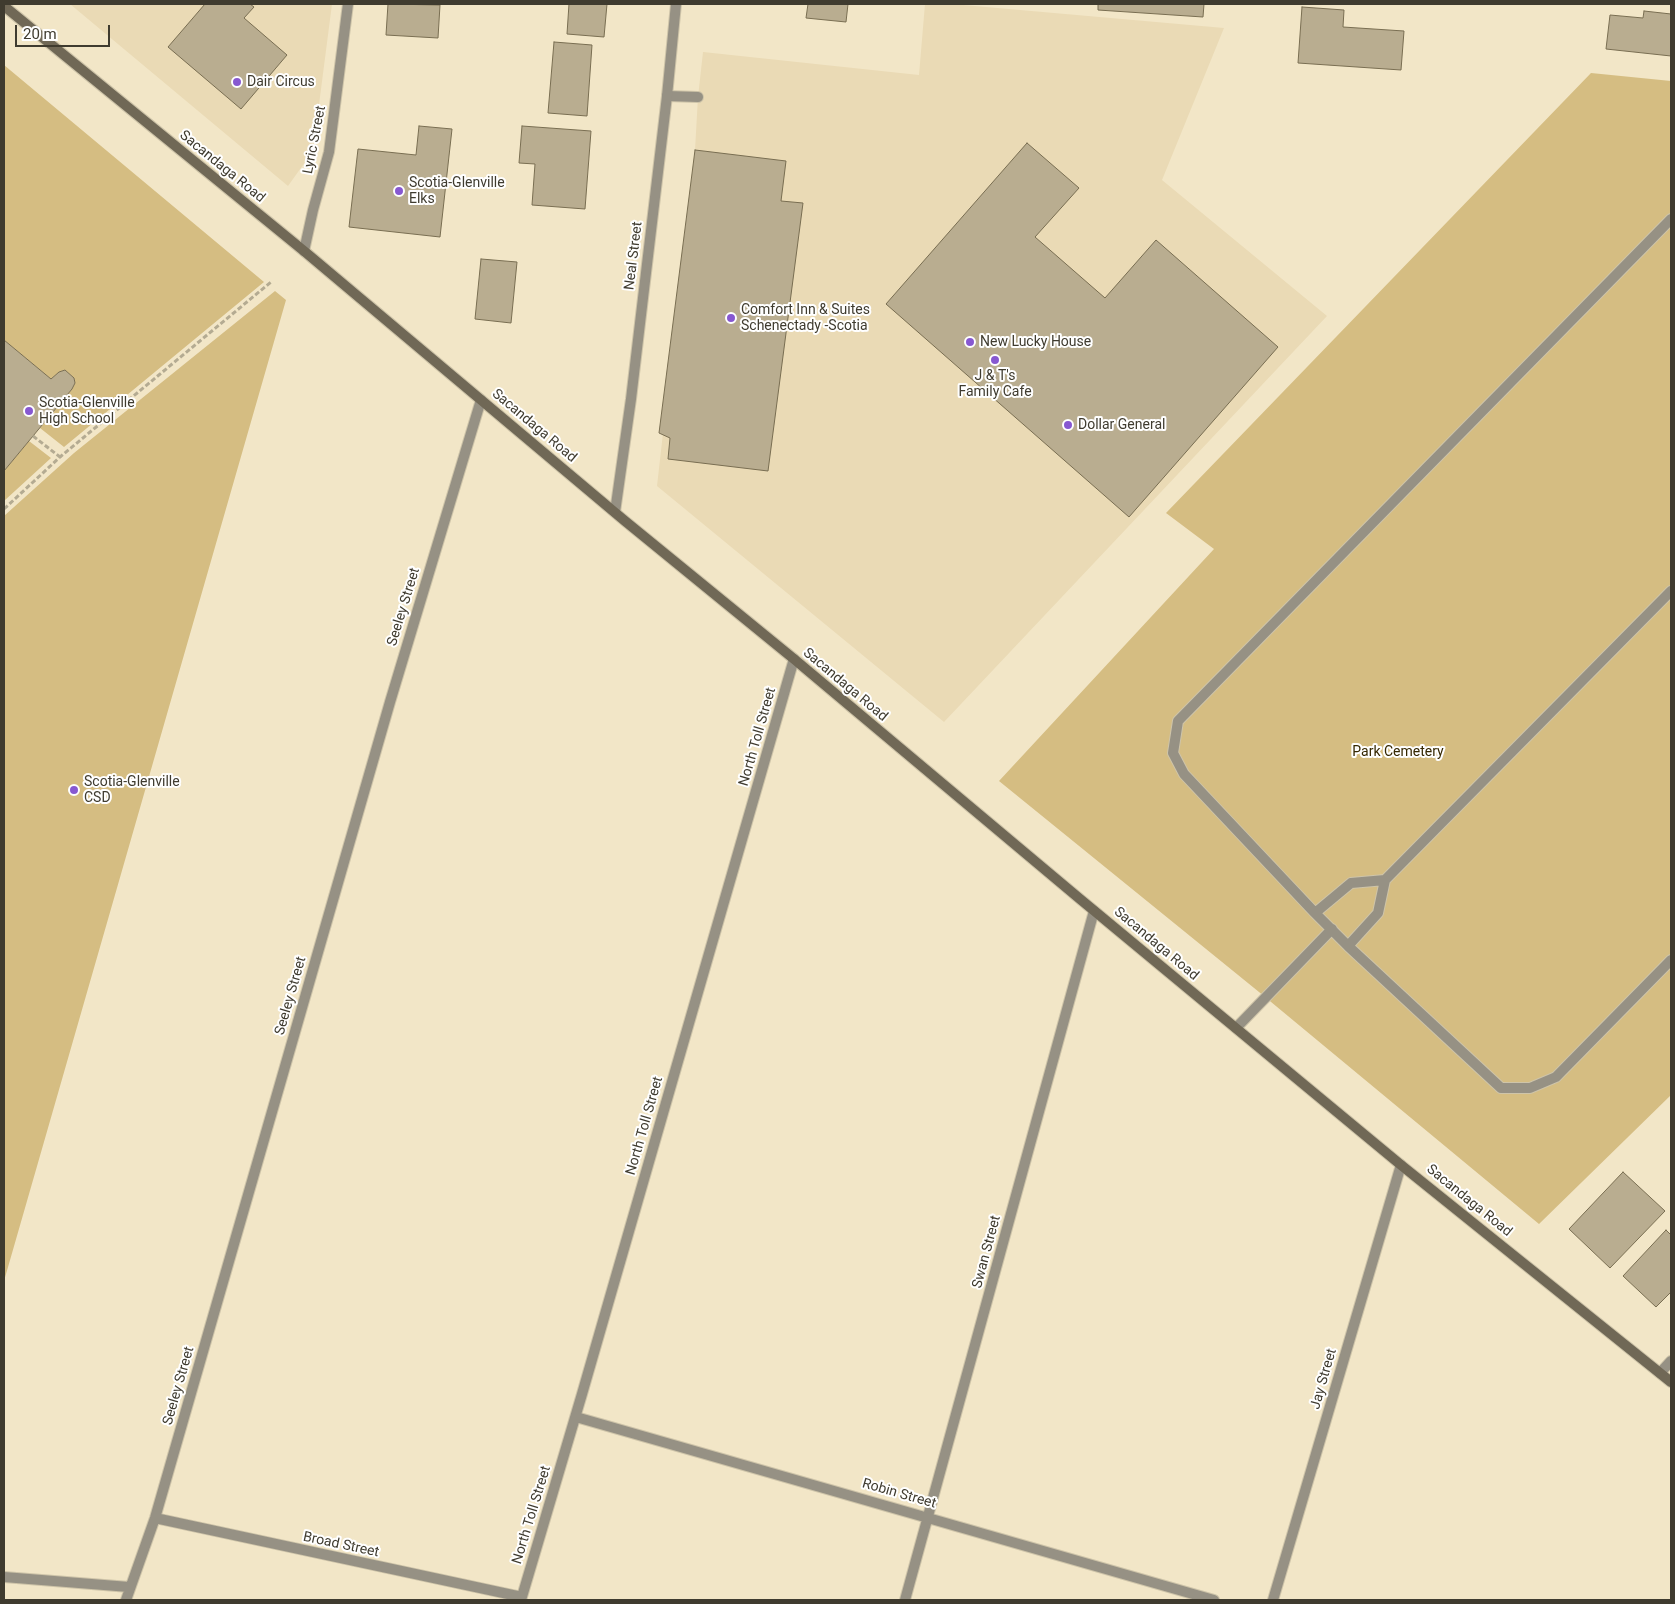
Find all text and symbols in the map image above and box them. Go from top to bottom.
scale bar [18,15,112,47]
text: 20 m [23,25,57,43]
place label: Dair Circus [247,74,315,90]
marker: Dair Circus [231,76,243,88]
street label: Lyric Street [300,104,330,176]
street label: Sacandaga Road [176,127,268,207]
place label: Scotia-Glenville Elks [409,175,505,208]
marker: Scotia-Glenville Elks [393,185,405,197]
street label: Neal Street [621,221,647,291]
place label: Comfort Inn & Suites Schenectady -Scotia [741,302,870,334]
marker: Comfort Inn & Suites Schenectady -Scotia [725,312,737,324]
place label: New Lucky House [980,334,1091,350]
marker: New Lucky House [964,336,976,348]
marker: J & T's Family Cafe [989,354,1001,366]
place label: J & T's Family Cafe [958,368,1032,401]
street label: Sacandaga Road [488,386,580,466]
place label: Scotia-Glenville High School [39,395,135,428]
marker: Scotia-Glenville High School [23,405,35,417]
place label: Dollar General [1078,417,1165,433]
marker: Dollar General [1062,419,1074,431]
street label: Seeley Street [384,566,424,648]
street label: Sacandaga Road [799,645,891,725]
street label: North Toll Street [736,686,780,788]
park label: Park Cemetery [1352,744,1444,760]
place label: Scotia-Glenville CSD [84,774,180,806]
marker: Scotia-Glenville CSD [68,784,80,796]
street label: Sacandaga Road [1110,904,1202,984]
street label: Seeley Street [272,955,310,1037]
street label: North Toll Street [623,1075,667,1177]
street label: Sacandaga Road [1423,1161,1515,1241]
street label: Swan Street [969,1214,1005,1290]
street label: Seeley Street [160,1345,198,1427]
street label: Jay Street [1307,1347,1341,1411]
street label: North Toll Street [509,1464,555,1566]
street label: Robin Street [860,1475,938,1513]
street label: Broad Street [301,1529,381,1561]

